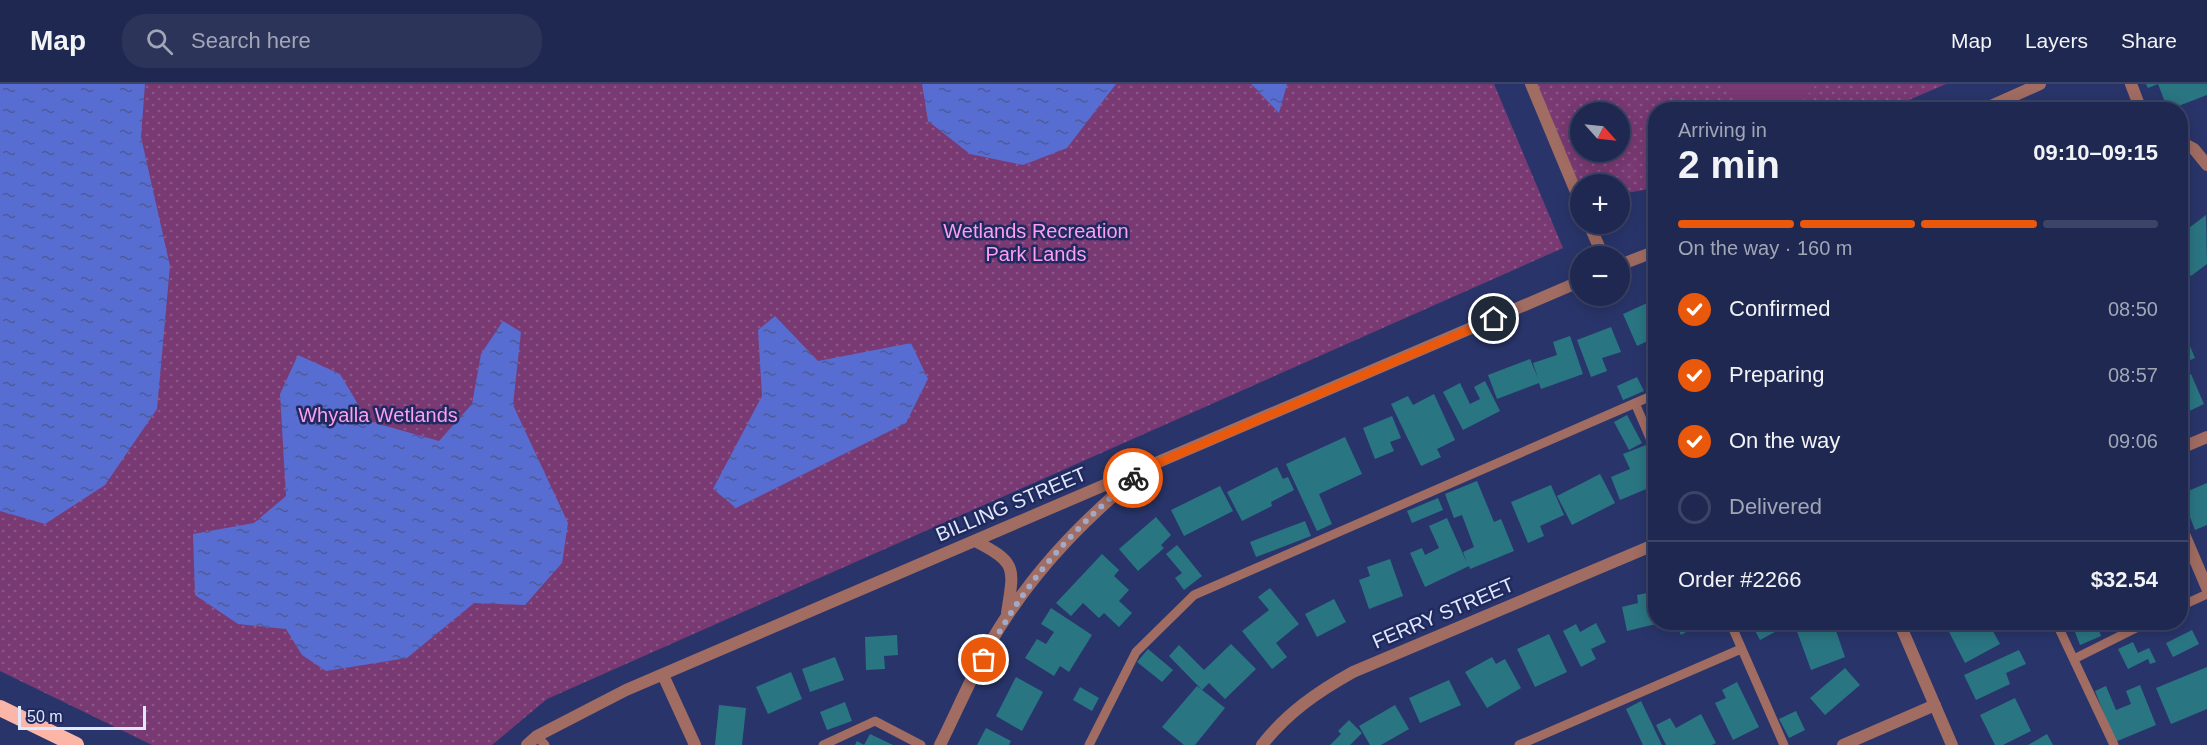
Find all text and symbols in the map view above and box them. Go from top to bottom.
search box [122,14,542,68]
text: Map [30,25,86,56]
icon: search [143,25,176,58]
text: Search here [191,28,311,53]
text: Map [1951,29,1992,52]
text: Layers [2025,29,2088,52]
text: Share [2121,29,2177,52]
north arrow [1570,102,1630,162]
map controls [1570,102,1630,306]
text: Arriving in [1678,119,1767,141]
text: 09:10–09:15 [2033,140,2158,165]
text: 2 min [1678,143,1780,186]
button: + [1570,174,1630,234]
park label: Wetlands Recreation Park Lands [943,220,1129,265]
text: On the way · 160 m [1678,237,1853,259]
button: − [1570,246,1630,306]
pin [1468,293,1519,344]
icon: check [1678,293,1711,326]
text: Confirmed [1729,296,1830,321]
text: 08:50 [2108,298,2158,320]
icon: home [1477,302,1510,335]
icon: check [1678,359,1711,392]
text: Preparing [1729,362,1824,387]
text: 08:57 [2108,364,2158,386]
park label: Whyalla Wetlands [298,404,458,426]
icon: check [1678,425,1711,458]
text: On the way [1729,428,1840,453]
text: 09:06 [2108,430,2158,452]
courier [1103,448,1163,508]
street label: BILLING STREET [933,462,1089,546]
icon: bike [1117,462,1150,495]
text: Delivered [1729,494,1822,519]
text: Order #2266 [1678,567,1802,592]
text: $32.54 [2091,567,2158,592]
street label: FERRY STREET [1369,573,1517,653]
pin [958,634,1009,685]
icon: bag [967,643,1000,676]
scale bar [18,703,146,730]
text: 50 m [27,708,63,725]

